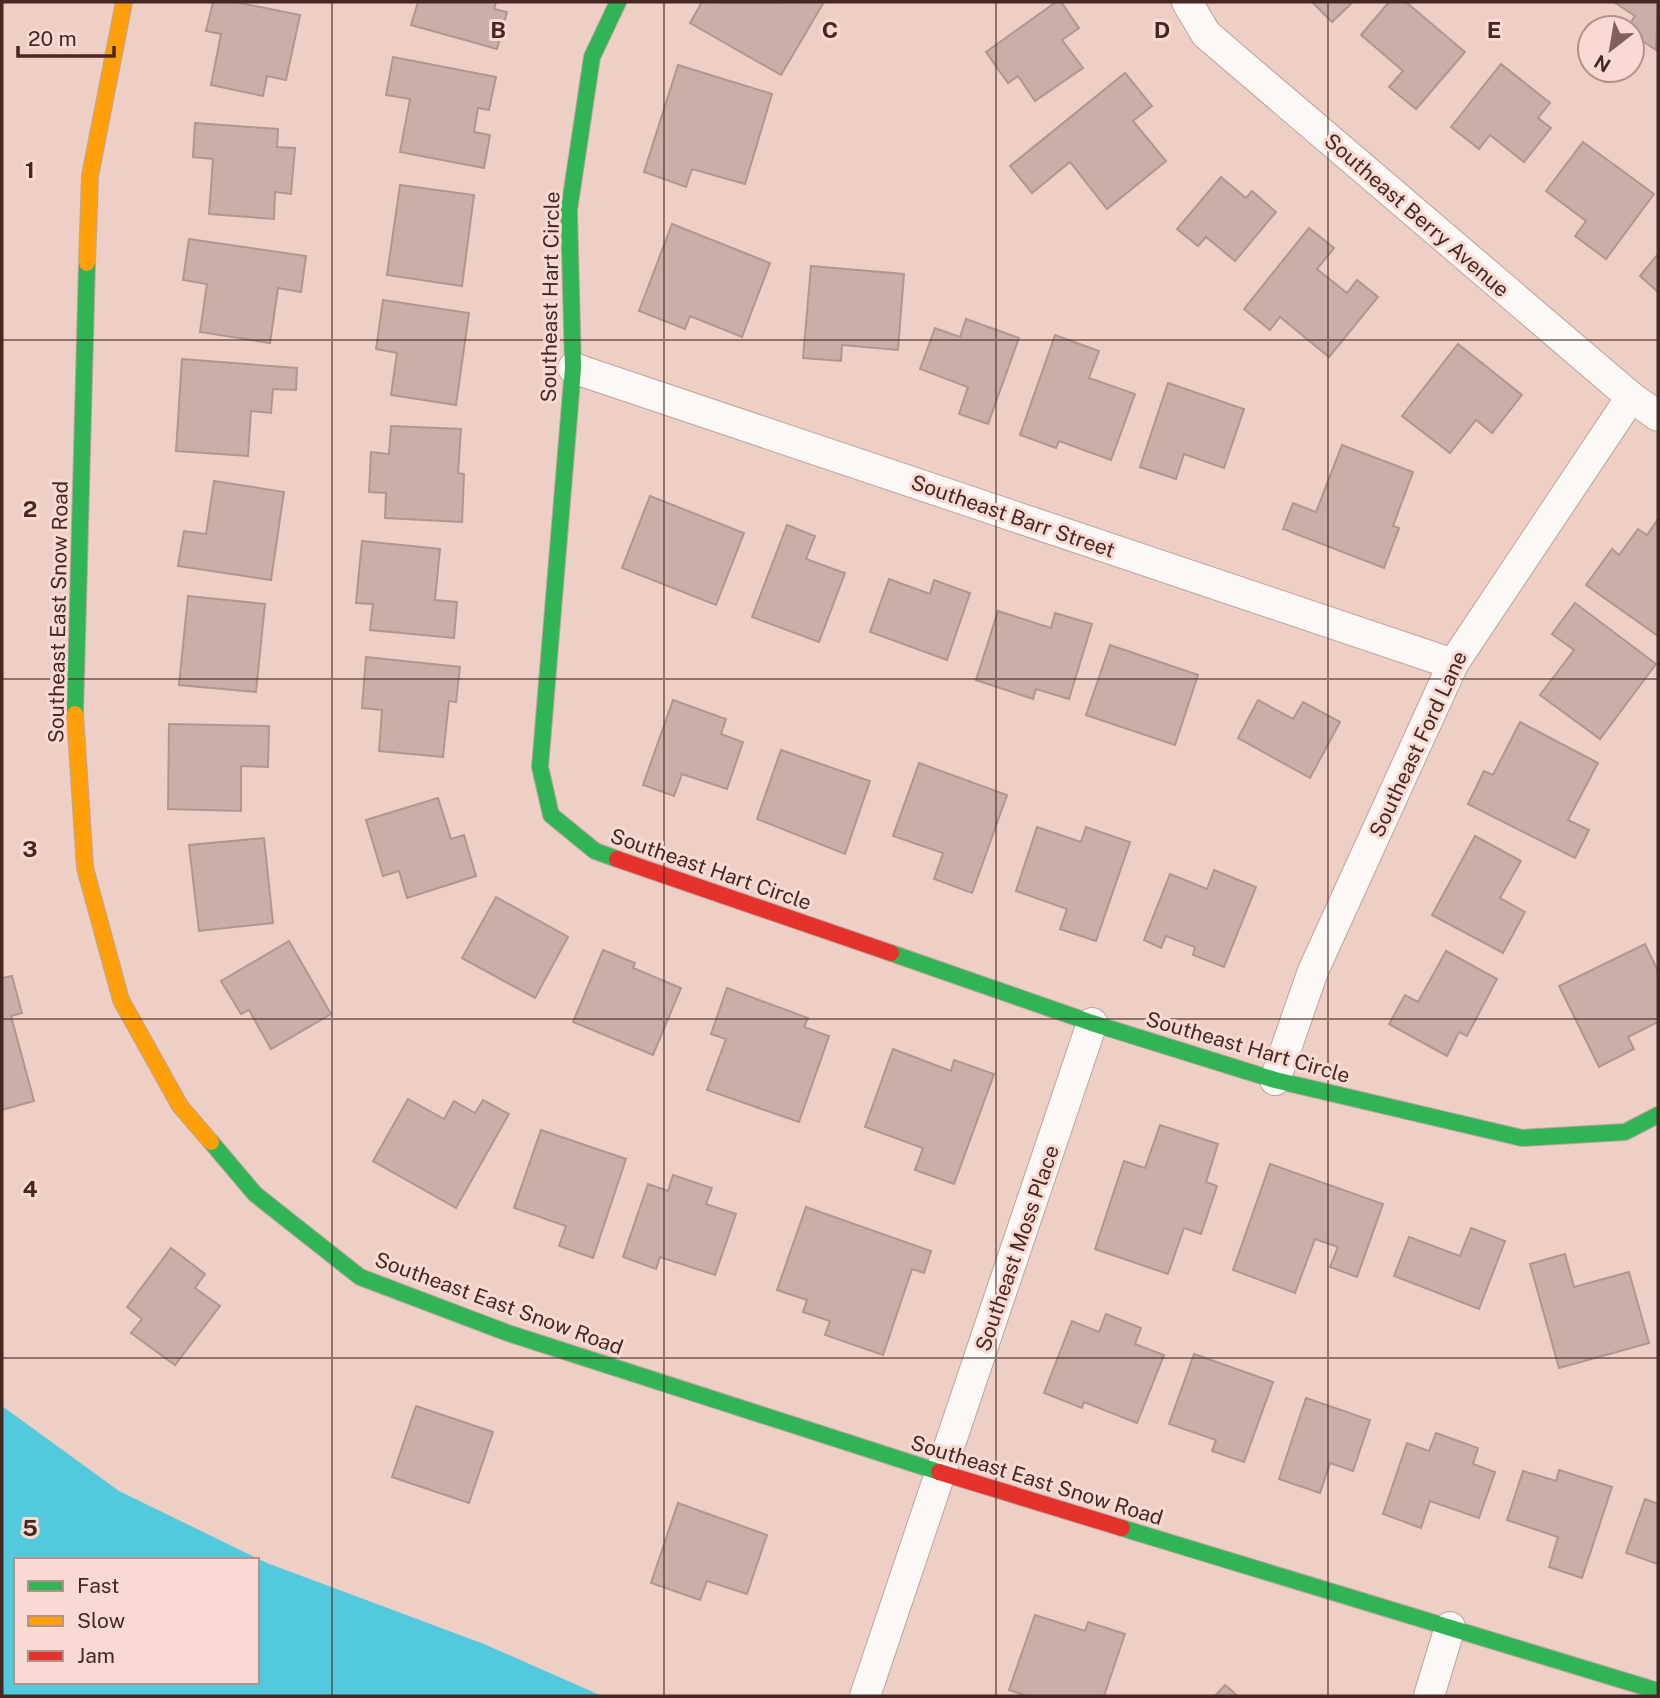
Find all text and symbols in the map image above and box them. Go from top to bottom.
scale bar [18,14,114,58]
north arrow [1576,14,1646,84]
text: B [490,16,506,43]
text: C [822,16,838,43]
text: D [1154,16,1170,43]
text: E [1487,16,1501,43]
text: 20 m [28,26,77,51]
text: N [1590,50,1614,77]
street label: Southeast Berry Avenue [1320,128,1514,302]
text: 1 [25,156,35,183]
street label: Southeast Hart Circle [536,191,564,403]
street label: Southeast Barr Street [908,469,1118,563]
street label: Southeast East Snow Road [43,481,73,743]
text: 2 [23,495,37,522]
street label: Southeast Ford Lane [1364,647,1472,841]
street label: Southeast Hart Circle [607,823,815,915]
text: 3 [22,835,38,862]
street label: Southeast Hart Circle [1143,1006,1353,1088]
street label: Southeast Moss Place [970,1142,1064,1354]
text: 4 [22,1175,38,1202]
street label: Southeast East Snow Road [371,1246,627,1360]
street label: Southeast East Snow Road [908,1430,1166,1530]
text: 5 [22,1514,38,1541]
legend [14,1558,259,1684]
text: Fast [77,1573,119,1598]
text: Slow [77,1608,125,1633]
text: Jam [77,1643,115,1668]

